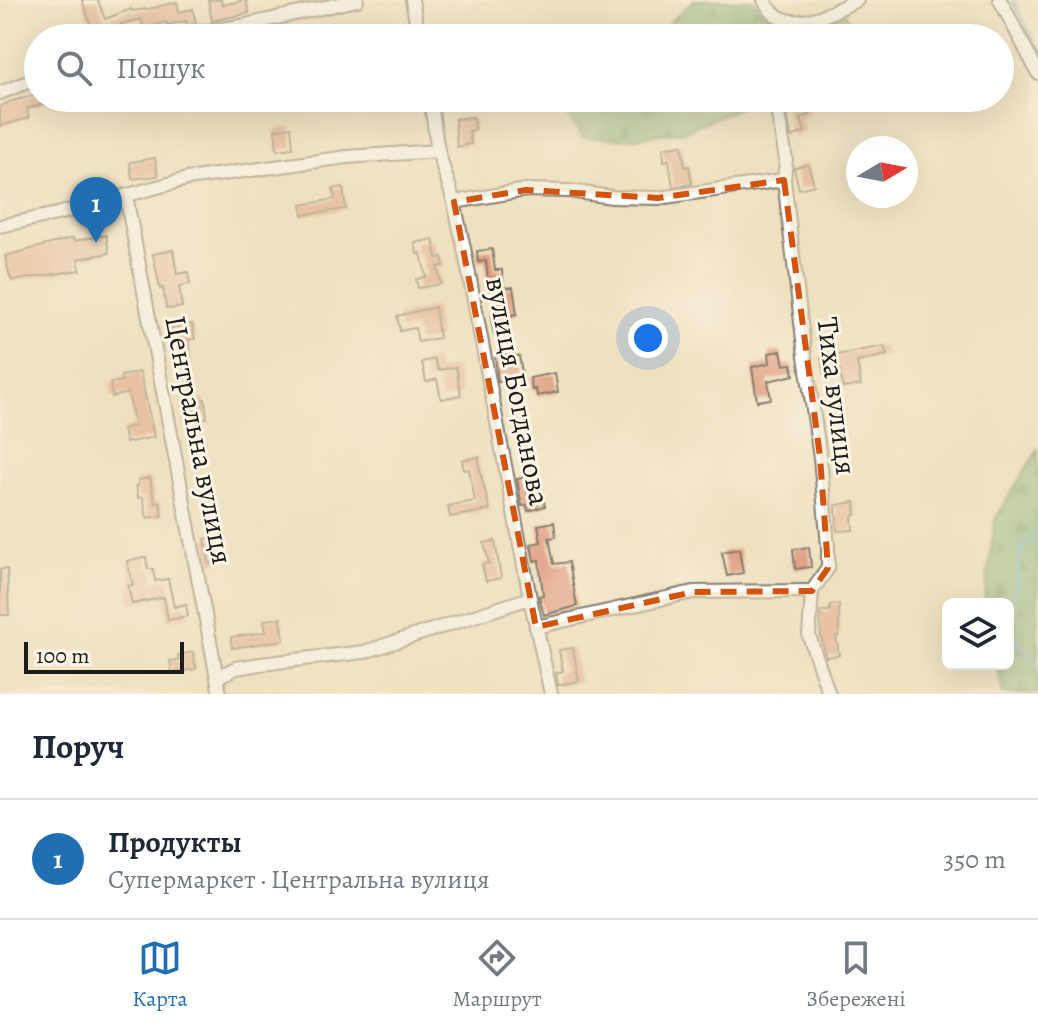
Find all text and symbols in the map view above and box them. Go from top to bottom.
search box [24,24,1014,112]
icon: search [52,46,96,90]
text: Пошук [116,48,206,88]
north arrow [846,136,918,208]
pin: 1 [70,177,122,243]
street label: вулиця Богданова [476,273,560,509]
street label: Центральна вулиця [155,312,243,568]
street label: Тиха вулиця [807,315,867,477]
your location [628,318,668,358]
map controls [942,598,1014,670]
button: layers [942,598,1014,670]
scale bar [24,638,184,674]
text: 100 m [36,641,90,671]
text: Поруч [32,723,124,770]
text: Продукты [108,822,242,862]
text: 1 [53,842,63,877]
text: 350 m [943,842,1006,877]
text: Супермаркет · Центральна вулиця [108,862,490,897]
tab: Карта [132,936,188,1014]
tab: Маршрут [452,936,542,1014]
tab: Збережені [806,936,906,1014]

